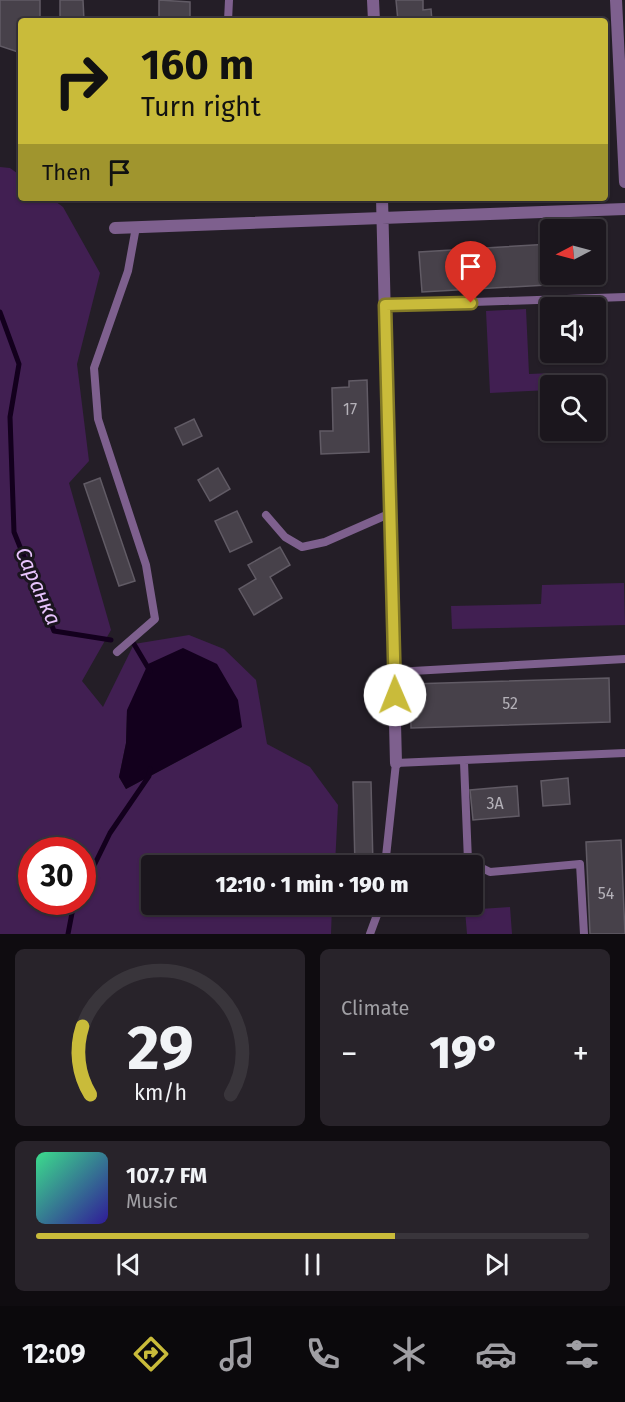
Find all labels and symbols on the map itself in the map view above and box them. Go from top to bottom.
north arrow [540,219,606,285]
pin [445,241,496,303]
house number: 17 [343,400,357,419]
water label: Саранка [9,543,67,629]
position arrow [363,663,427,727]
house number: 52 [502,694,518,713]
house number: 3А [486,794,504,813]
speed limit sign: 30 [18,837,96,915]
house number: 54 [598,884,615,903]

